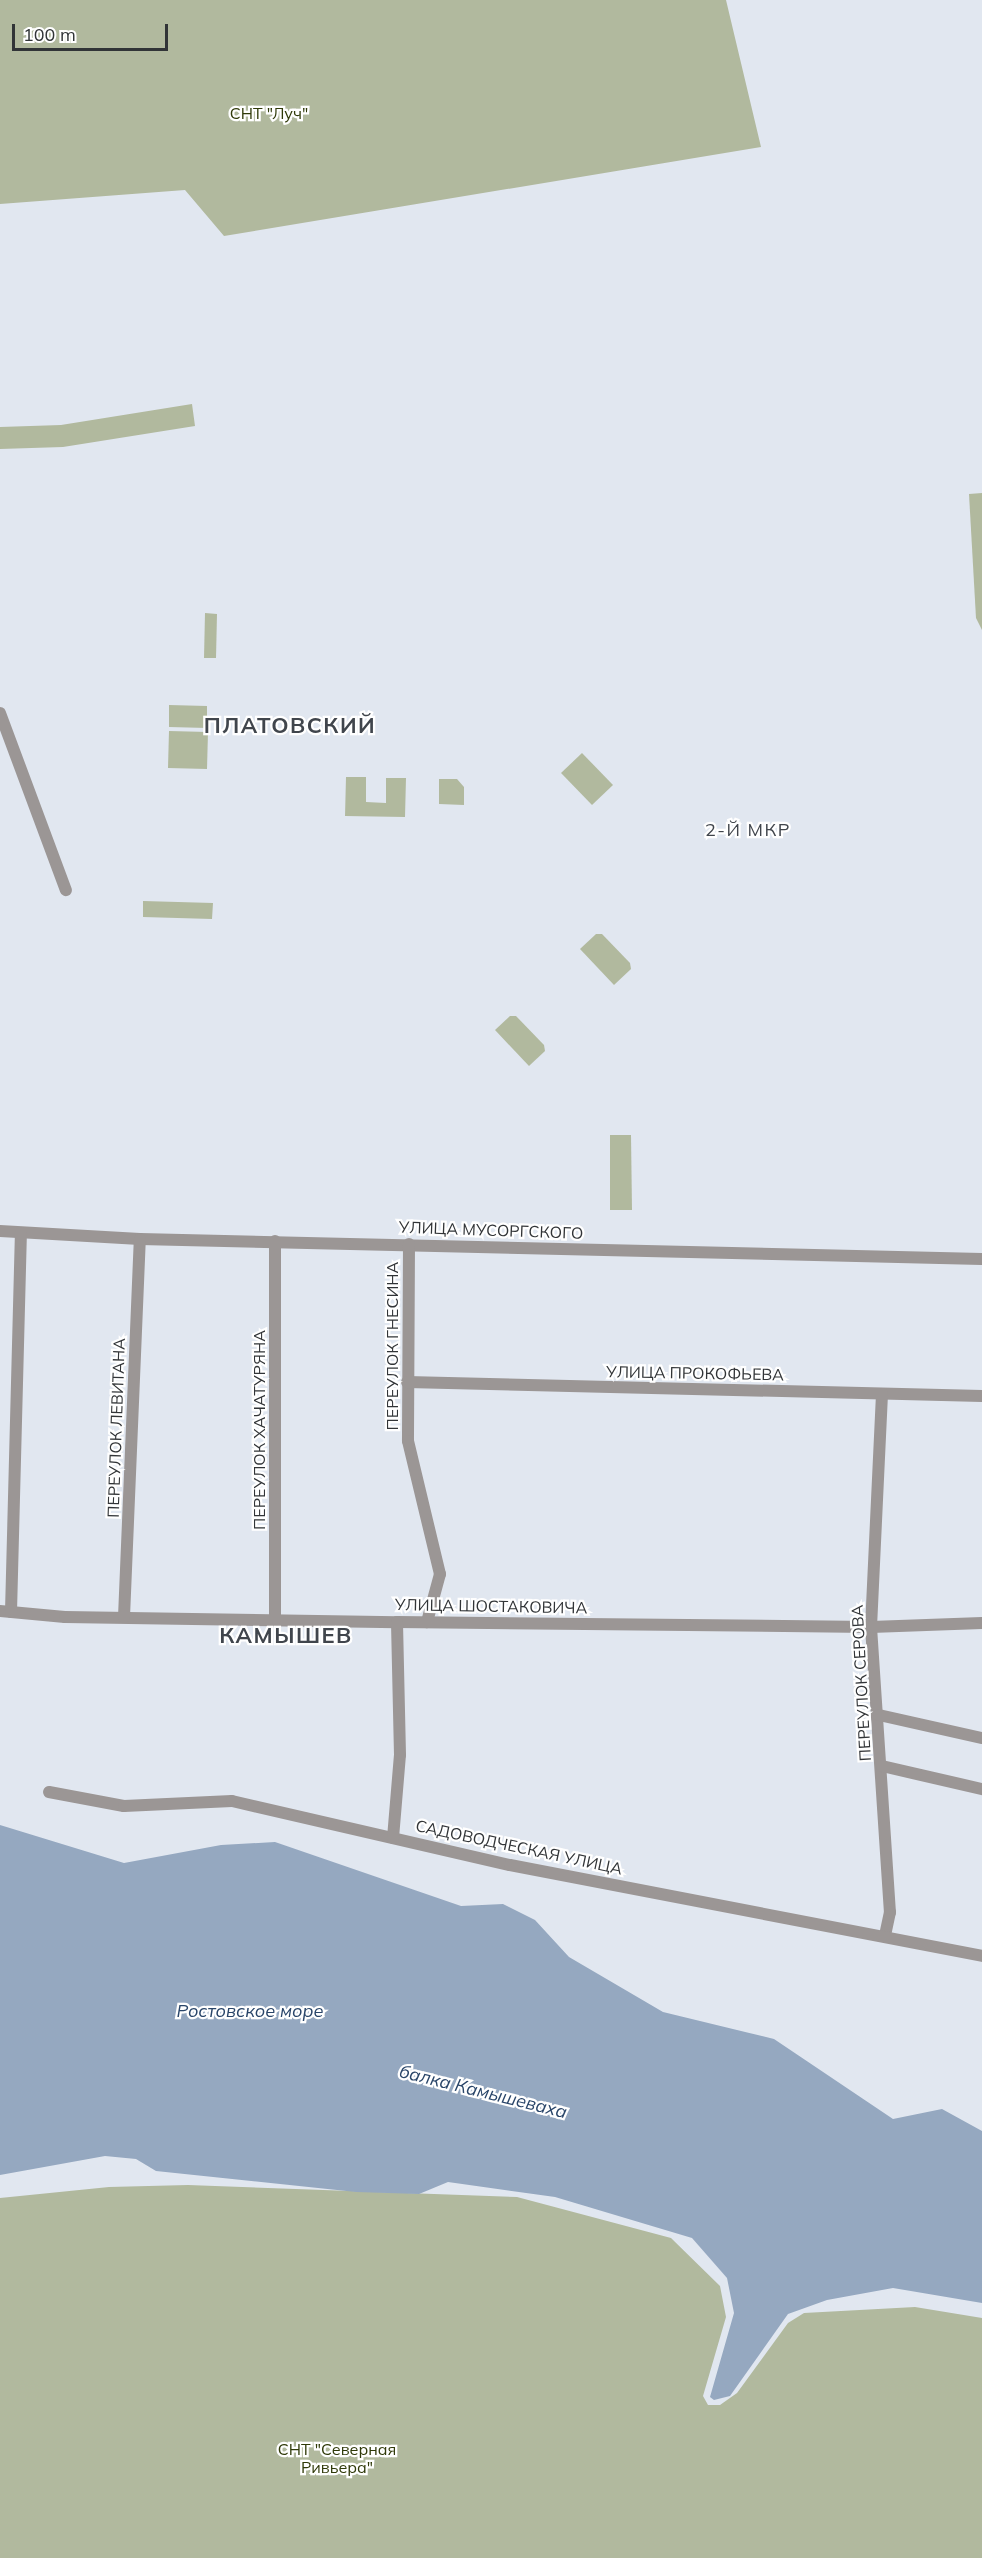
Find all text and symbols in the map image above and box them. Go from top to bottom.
scale bar [15,12,171,50]
text: 100 m [23,23,76,46]
park label: СНТ "Луч" [230,103,308,123]
district label: ПЛАТОВСКИЙ [204,713,376,739]
district label: 2-Й МКР [705,819,791,841]
street label: УЛИЦА МУСОРГСКОГО [398,1217,584,1243]
street label: ПЕРЕУЛОК ГНЕСИНА [382,1262,402,1430]
street label: ПЕРЕУЛОК ХАЧАТУРЯНА [249,1330,269,1530]
street label: ПЕРЕУЛОК ЛЕВИТАНА [103,1338,129,1518]
street label: УЛИЦА ПРОКОФЬЕВА [606,1362,784,1384]
street label: УЛИЦА ШОСТАКОВИЧА [395,1595,587,1617]
street label: ПЕРЕУЛОК СЕРОВА [847,1604,875,1762]
district label: КАМЫШЕВ [219,1623,353,1649]
street label: САДОВОДЧЕСКАЯ УЛИЦА [414,1816,624,1878]
water label: Ростовское море [176,2000,324,2022]
water label: балка Камышеваха [397,2061,569,2123]
park label: СНТ "Северная Ривьера" [278,2439,396,2477]

